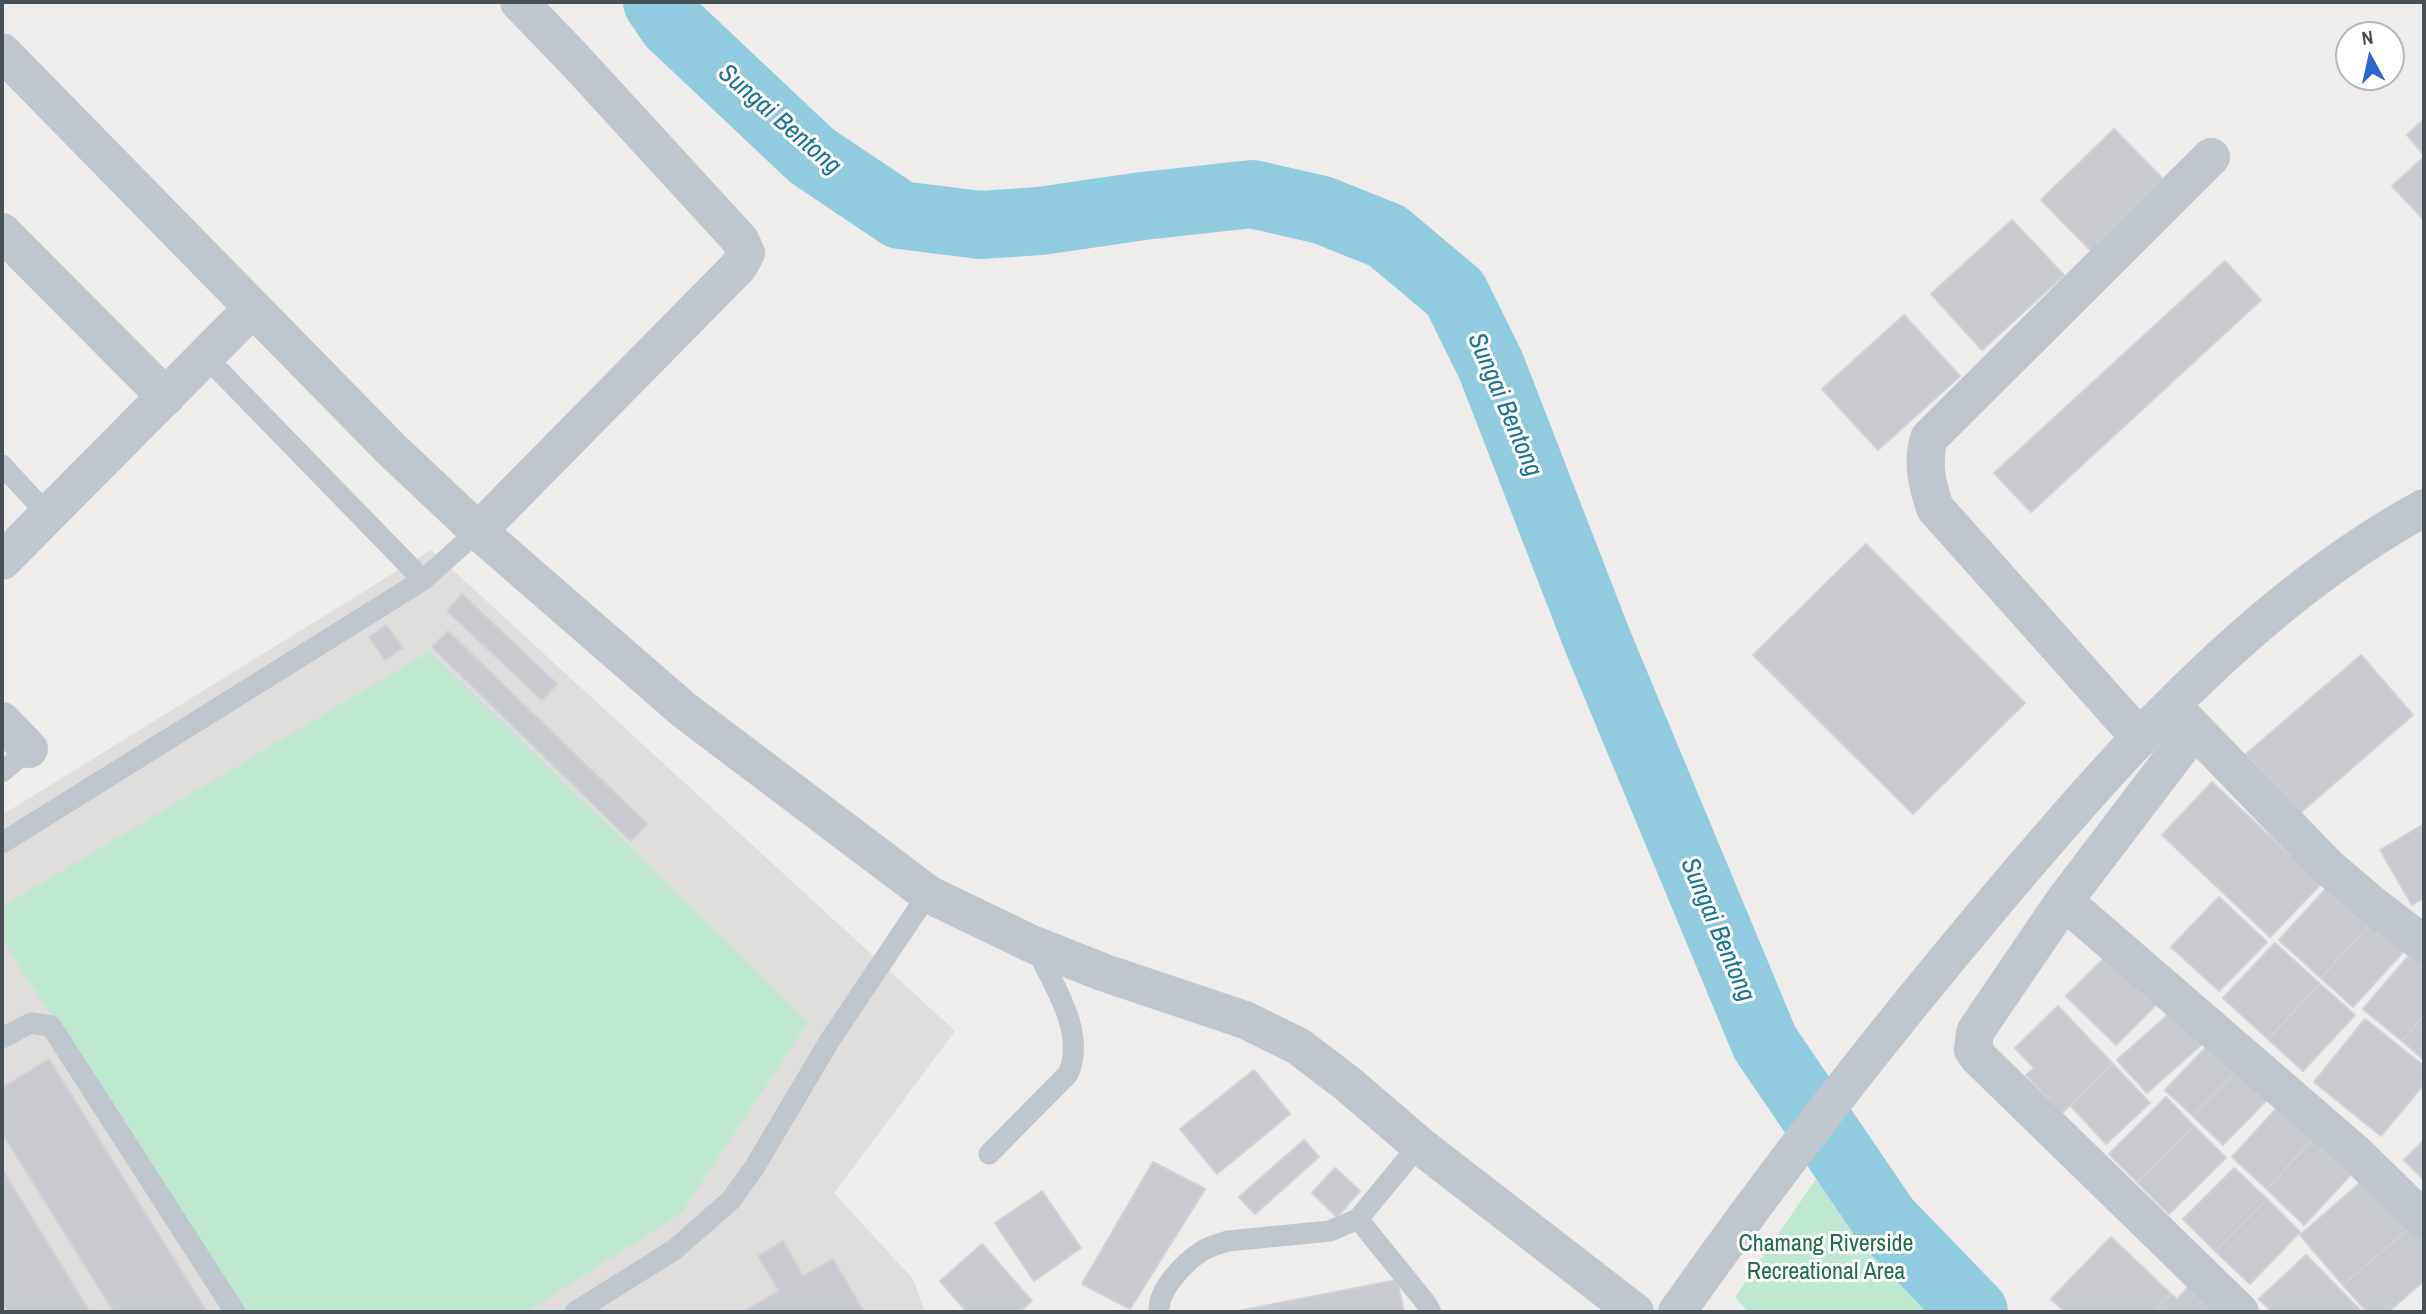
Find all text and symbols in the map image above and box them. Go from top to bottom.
north arrow [2335,21,2405,91]
text: N [2360,24,2375,51]
water label: Sungai Bentong [711,58,847,182]
water label: Sungai Bentong [1460,329,1548,481]
water label: Sungai Bentong [1673,854,1761,1006]
park label: Chamang Riverside Recreational Area [1738,1231,1914,1287]

